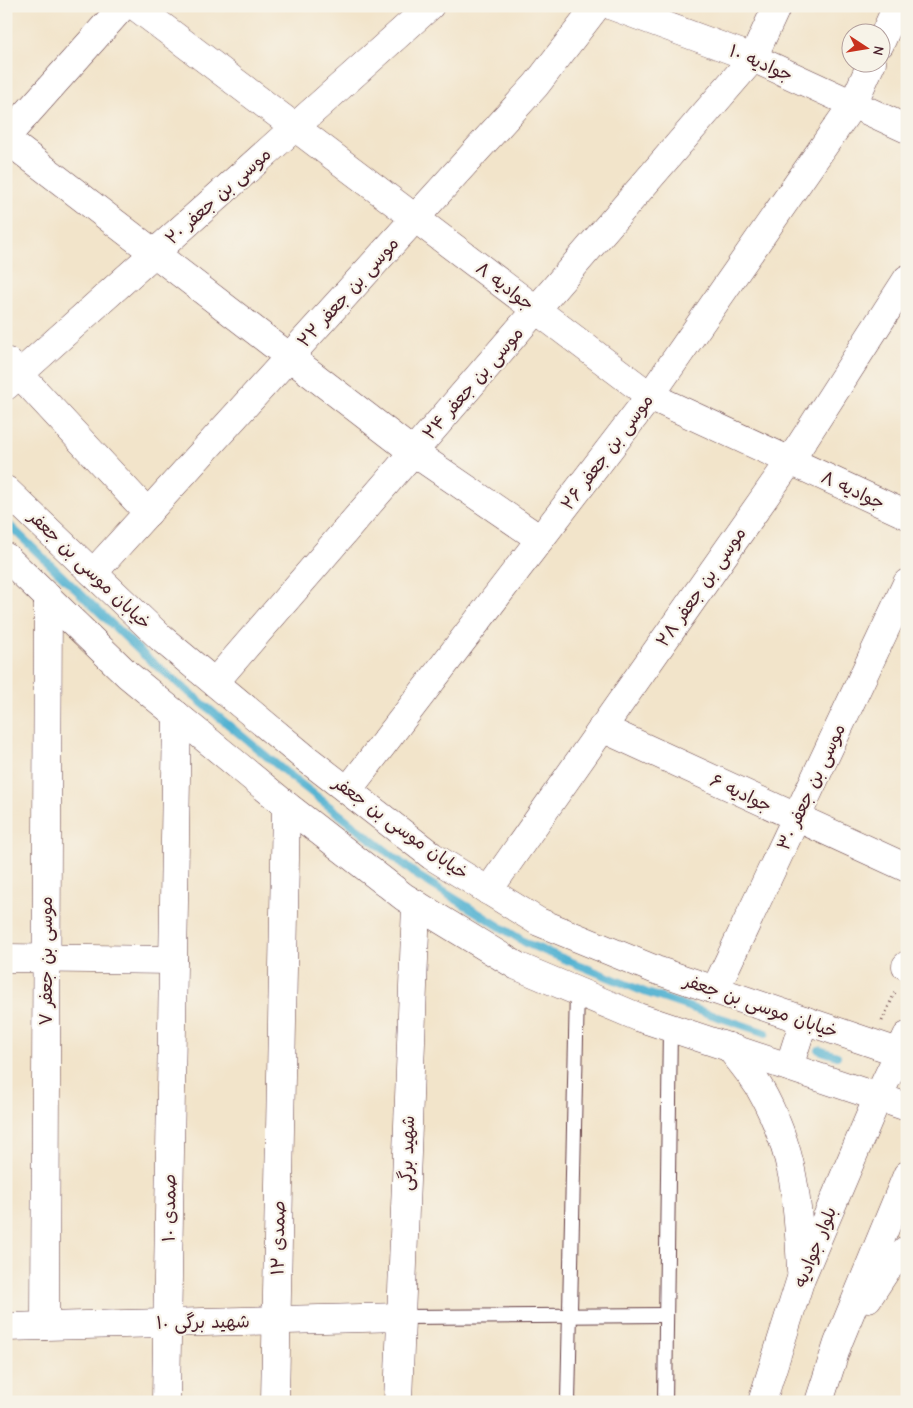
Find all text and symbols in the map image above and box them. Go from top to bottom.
north arrow [840,22,890,72]
street label: جوادیه ۱۰ [726,41,796,86]
text: N [869,44,887,57]
street label: موسی بن جعفر ۲۰ [161,143,275,249]
street label: موسی بن جعفر ۲۲ [293,233,403,352]
street label: جوادیه ۸ [471,258,538,315]
street label: موسی بن جعفر ۲۴ [419,323,528,444]
street label: موسی بن جعفر ۲۶ [557,390,658,514]
street label: جوادیه ۸ [818,467,888,514]
street label: خیابان موسی بن جعفر [23,505,155,634]
street label: موسی بن جعفر ۲۸ [652,523,751,651]
street label: موسی بن جعفر ۳۰ [773,721,850,854]
street label: جوادیه ۶ [707,770,775,817]
street label: خیابان موسی بن جعفر [328,771,472,884]
street label: موسی بن جعفر ۷ [36,896,57,1026]
street label: خیابان موسی بن جعفر [679,970,840,1043]
street label: شهید برگی [396,1115,419,1191]
street label: صمدی ۱۰ [158,1174,181,1242]
street label: صمدی ۱۲ [267,1200,290,1276]
street label: بلوار جوادیه [790,1204,841,1291]
street label: شهید برگی ۱۰ [156,1311,250,1334]

